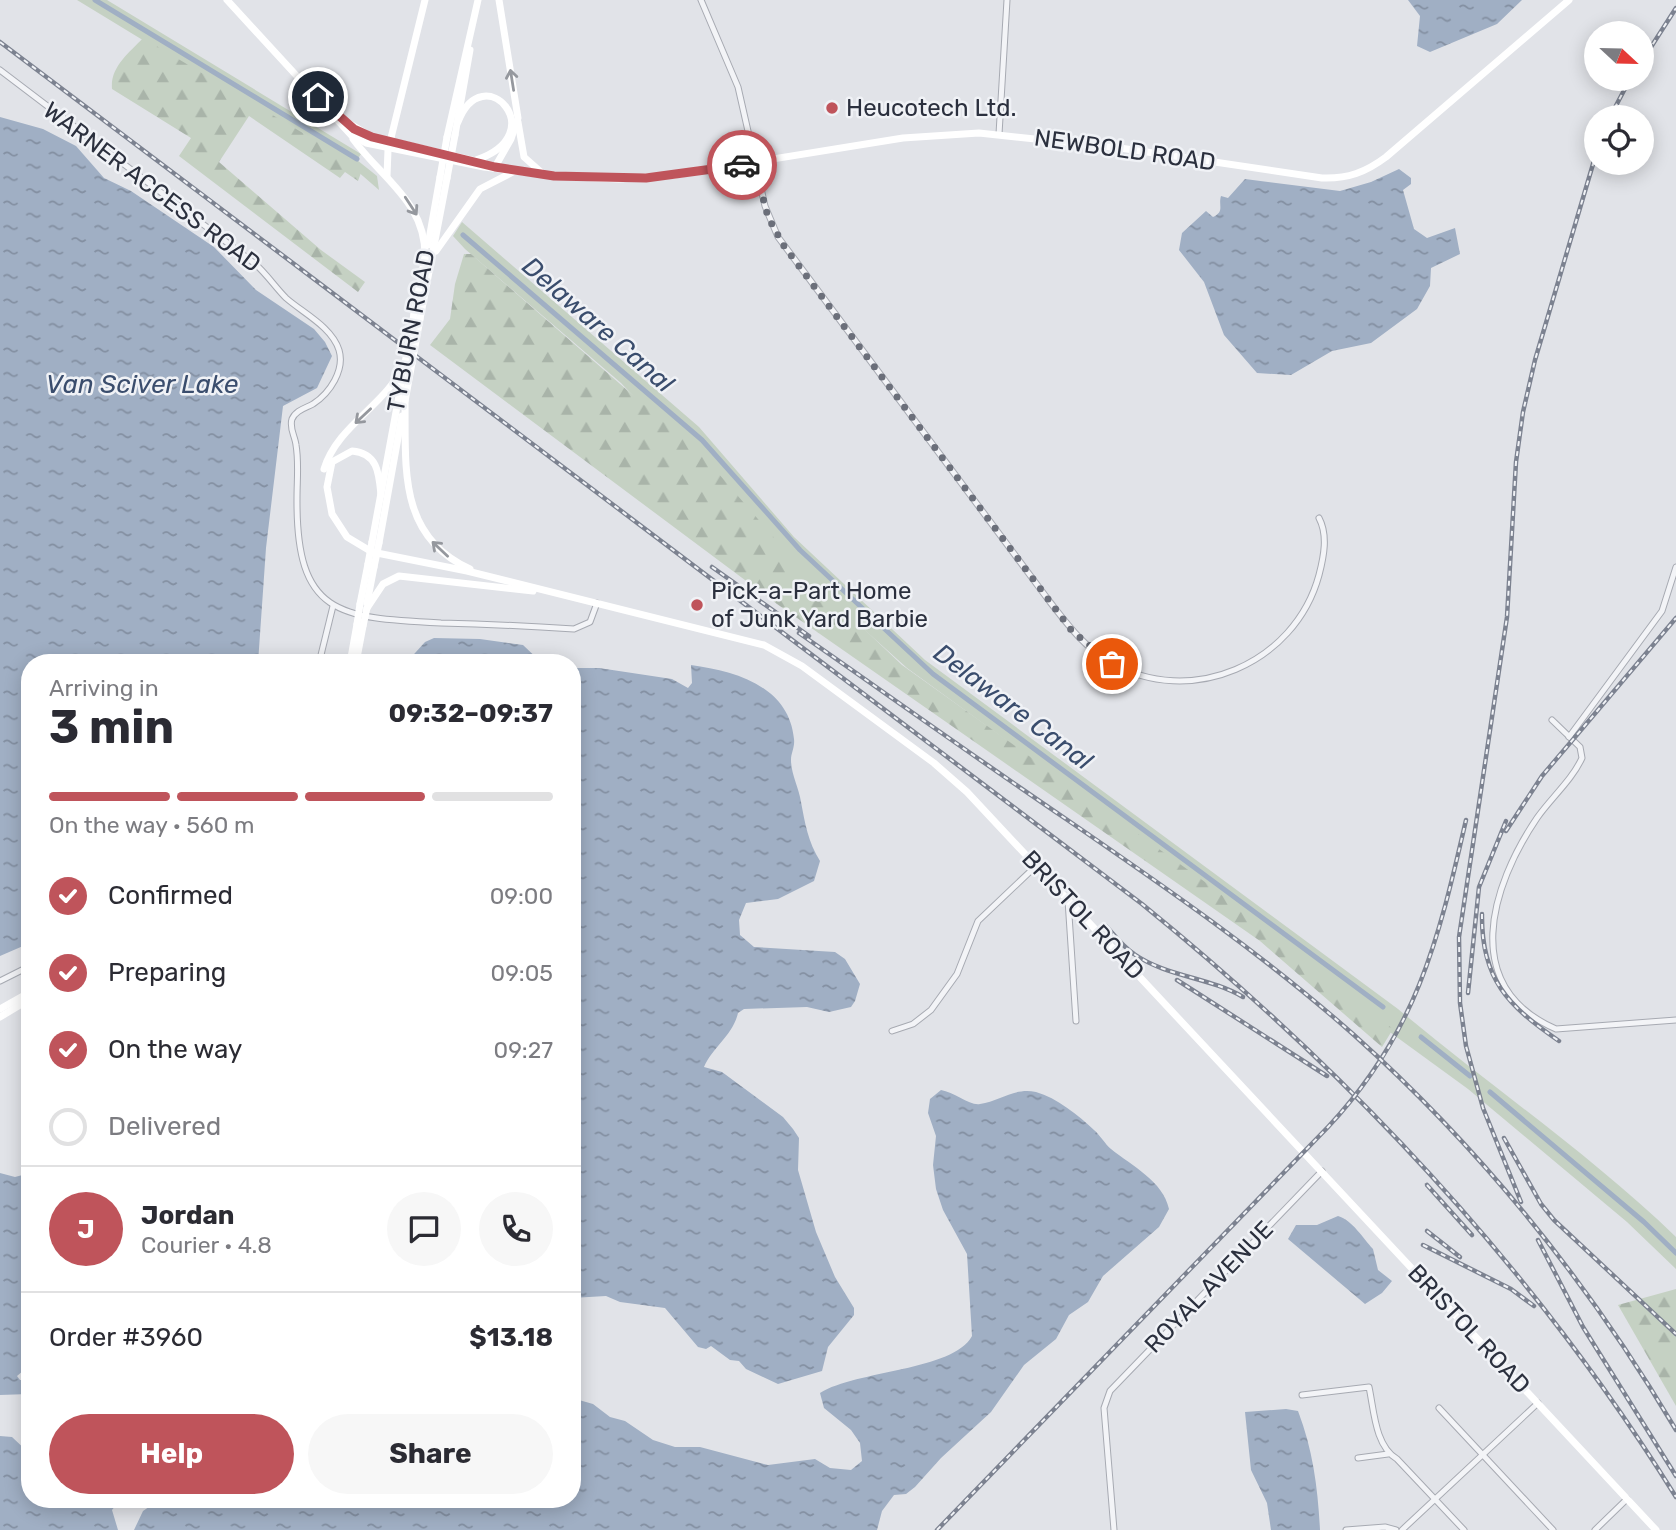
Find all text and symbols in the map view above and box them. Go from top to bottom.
north arrow [1584,21,1654,91]
map controls [1584,21,1654,175]
pin [288,67,348,127]
one-way arrow [505,69,518,92]
icon: home [299,78,337,116]
place label: Heucotech Ltd. [846,94,1017,122]
street label: WARNER ACCESS ROAD [38,96,266,278]
marker: Heucotech Ltd. [824,100,840,116]
button: locate [1584,105,1654,175]
street label: NEWBOLD ROAD [1032,123,1218,177]
courier [707,130,777,200]
icon: car [723,146,761,184]
one-way arrow [404,195,418,215]
street label: TYBURN ROAD [382,247,440,415]
water label: Delaware Canal [516,251,681,400]
water label: Van Sciver Lake [46,369,239,400]
one-way arrow [355,407,372,424]
one-way arrow [432,540,449,557]
place label: Pick-a-Part Home of Junk Yard Barbie [711,577,928,633]
marker: Pick-a-Part Home of Junk Yard Barbie [689,597,705,613]
pin [1082,634,1142,694]
water label: Delaware Canal [928,637,1099,777]
icon: bag [1093,645,1131,683]
text: Arriving in [49,674,159,702]
text: 09:32–09:37 [389,698,553,729]
text: 3 min [49,700,174,755]
text: On the way · 560 m [49,811,254,839]
street label: BRISTOL ROAD [1016,845,1150,985]
icon: check [49,877,87,915]
text: Confirmed [108,880,233,911]
text: 09:00 [490,882,553,910]
icon: check [49,954,87,992]
text: Preparing [108,957,226,988]
text: 09:05 [491,959,553,987]
icon: check [49,1031,87,1069]
text: On the way [108,1034,242,1065]
text: 09:27 [494,1036,553,1064]
text: Delivered [108,1111,221,1142]
button: chat [387,1192,461,1266]
button: phone [479,1192,553,1266]
text: Jordan [141,1200,234,1231]
text: J [77,1214,95,1245]
street label: ROYAL AVENUE [1139,1215,1279,1359]
text: Courier · 4.8 [141,1231,272,1259]
street label: BRISTOL ROAD [1402,1259,1536,1399]
text: Order #3960 [49,1322,203,1353]
text: $13.18 [469,1322,553,1353]
button: Help [49,1414,294,1494]
button: Share [308,1414,553,1494]

